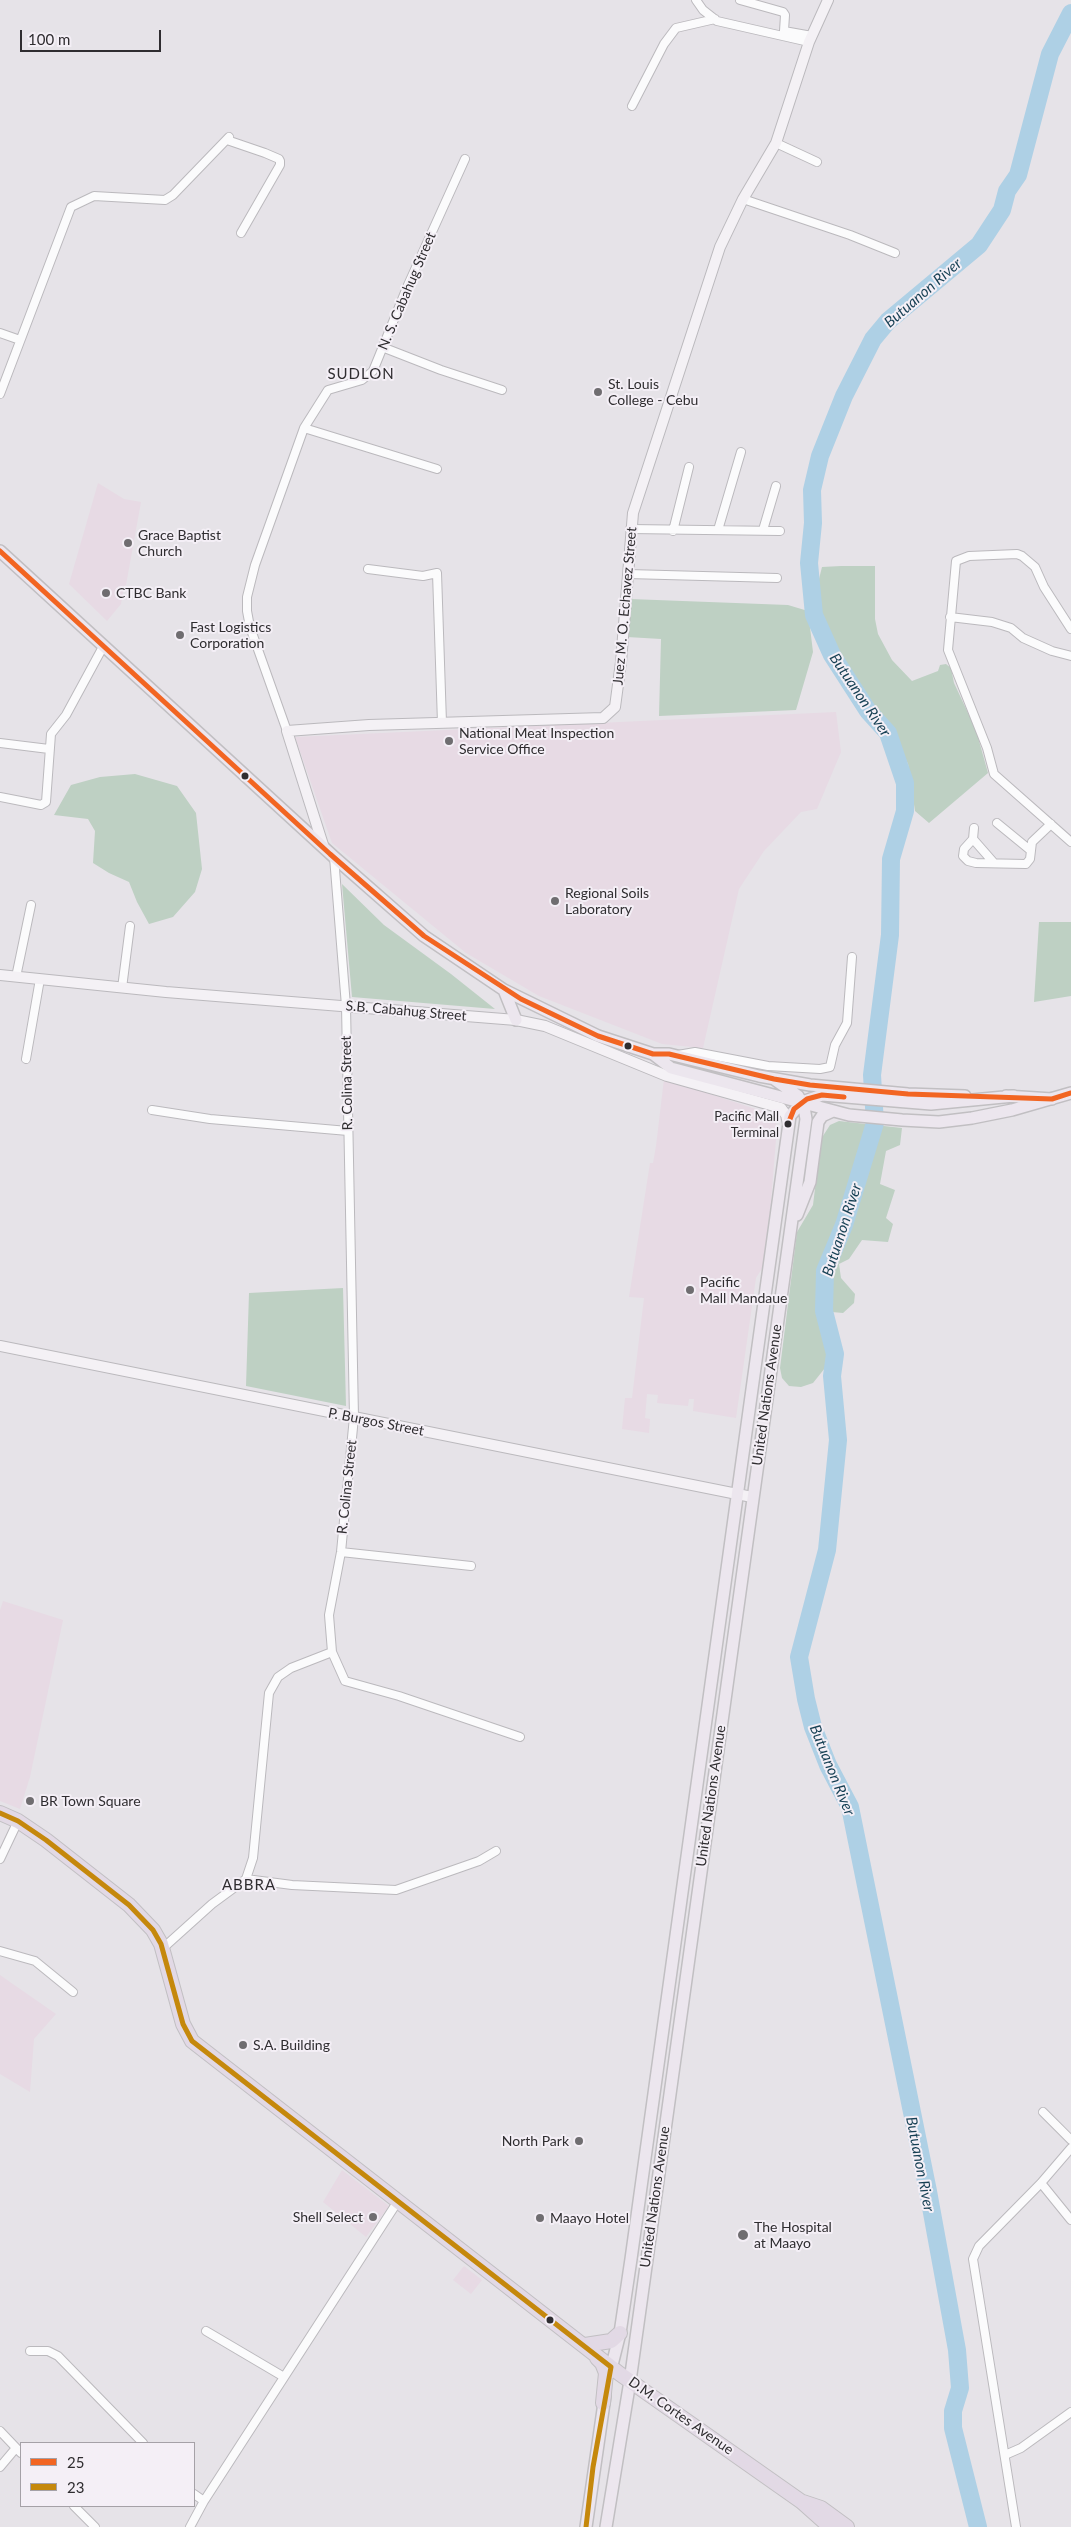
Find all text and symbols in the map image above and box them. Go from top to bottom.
scale bar [22,20,164,52]
text: 100 m [28,30,70,48]
street label: N. S. Cabahug Street [375,229,439,353]
water label: Butuanon River [881,255,965,331]
district label: SUDLON [327,365,395,383]
place label: St. Louis College - Cebu [608,376,698,408]
marker: St. Louis College - Cebu [592,386,604,398]
street label: Juez M. O. Echavez Street [610,526,640,686]
place label: Grace Baptist Church [138,527,221,560]
marker: Grace Baptist Church [122,537,134,549]
place label: CTBC Bank [116,585,186,601]
marker: CTBC Bank [100,587,112,599]
place label: Fast Logistics Corporation [190,619,271,652]
marker: Fast Logistics Corporation [174,629,186,641]
water label: Butuanon River [826,650,894,740]
place label: National Meat Inspection Service Office [459,725,614,758]
marker: National Meat Inspection Service Office [443,735,455,747]
unlabelled marker [240,771,250,781]
place label: Regional Soils Laboratory [565,885,649,918]
marker: Regional Soils Laboratory [549,895,561,907]
street label: S.B. Cabahug Street [345,997,467,1025]
street label: R. Colina Street [338,1036,356,1130]
unlabelled marker [623,1041,633,1051]
place label: Pacific Mall Terminal [714,1109,779,1140]
marker: Pacific Mall Terminal [783,1119,793,1129]
water label: Butuanon River [819,1181,865,1279]
place label: Pacific Mall Mandaue [700,1274,787,1306]
marker: Pacific Mall Mandaue [684,1284,696,1296]
street label: United Nations Avenue [749,1323,785,1467]
street label: P. Burgos Street [327,1404,425,1440]
street label: R. Colina Street [334,1439,360,1535]
water label: Butuanon River [806,1722,858,1818]
street label: United Nations Avenue [693,1724,729,1868]
place label: BR Town Square [40,1793,141,1809]
marker: BR Town Square [24,1795,36,1807]
district label: ABBRA [221,1876,277,1894]
place label: S.A. Building [253,2037,330,2053]
marker: S.A. Building [237,2039,249,2051]
water label: Butuanon River [902,2115,938,2213]
street label: United Nations Avenue [637,2125,673,2269]
place label: North Park [502,2133,569,2149]
marker: North Park [573,2135,585,2147]
place label: Shell Select [293,2209,363,2225]
place label: Maayo Hotel [550,2210,629,2226]
marker: Shell Select [367,2211,379,2223]
marker: Maayo Hotel [534,2212,546,2224]
place label: The Hospital at Maayo [754,2219,832,2252]
marker: The Hospital at Maayo [736,2228,750,2242]
unlabelled marker [545,2315,555,2325]
street label: D.M. Cortes Avenue [625,2374,737,2458]
legend [20,2442,195,2507]
text: 25 [67,2453,84,2471]
text: 23 [67,2478,84,2496]

